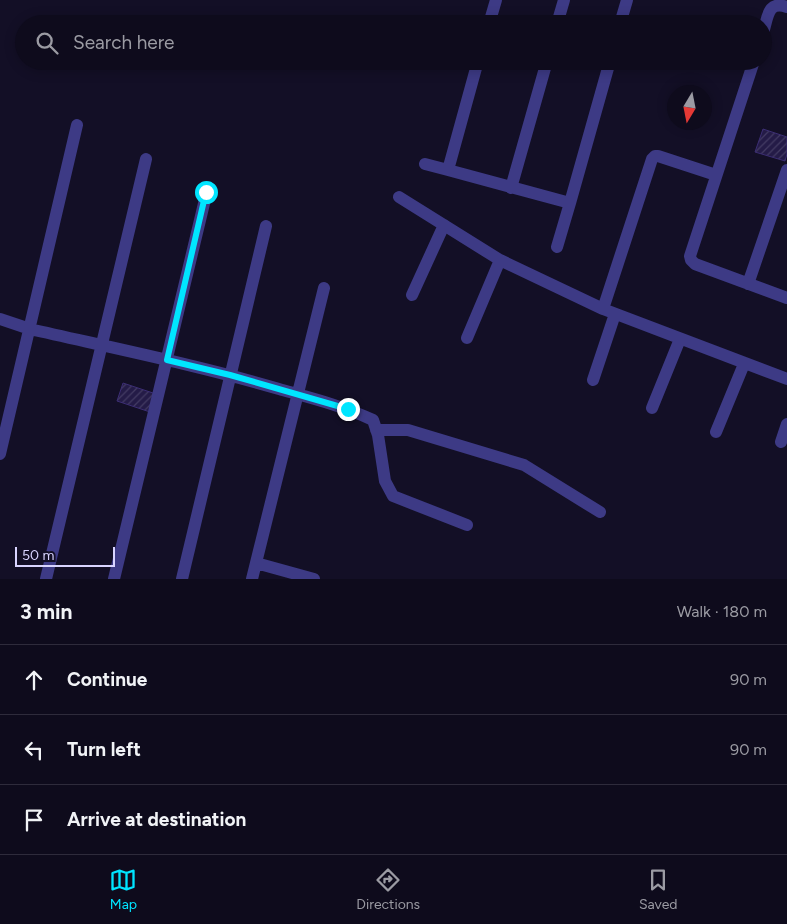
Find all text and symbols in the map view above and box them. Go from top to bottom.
search box [15,15,772,70]
icon: search [33,29,61,57]
text: Search here [73,31,175,54]
north arrow [667,85,712,130]
route start [195,181,218,204]
route end [337,398,360,421]
scale bar [15,544,115,567]
text: 50 m [22,547,54,564]
text: 3 min [20,599,72,624]
text: Walk · 180 m [677,602,767,621]
icon: ahead [20,666,48,694]
text: Continue [67,668,147,691]
text: 90 m [730,670,767,689]
icon: left [20,736,48,764]
text: Turn left [67,738,141,761]
text: 90 m [730,740,767,759]
icon: arrive [20,806,48,834]
text: Arrive at destination [67,808,246,831]
tab: Map [109,866,137,913]
tab: Directions [356,866,420,913]
tab: Saved [639,866,678,913]

